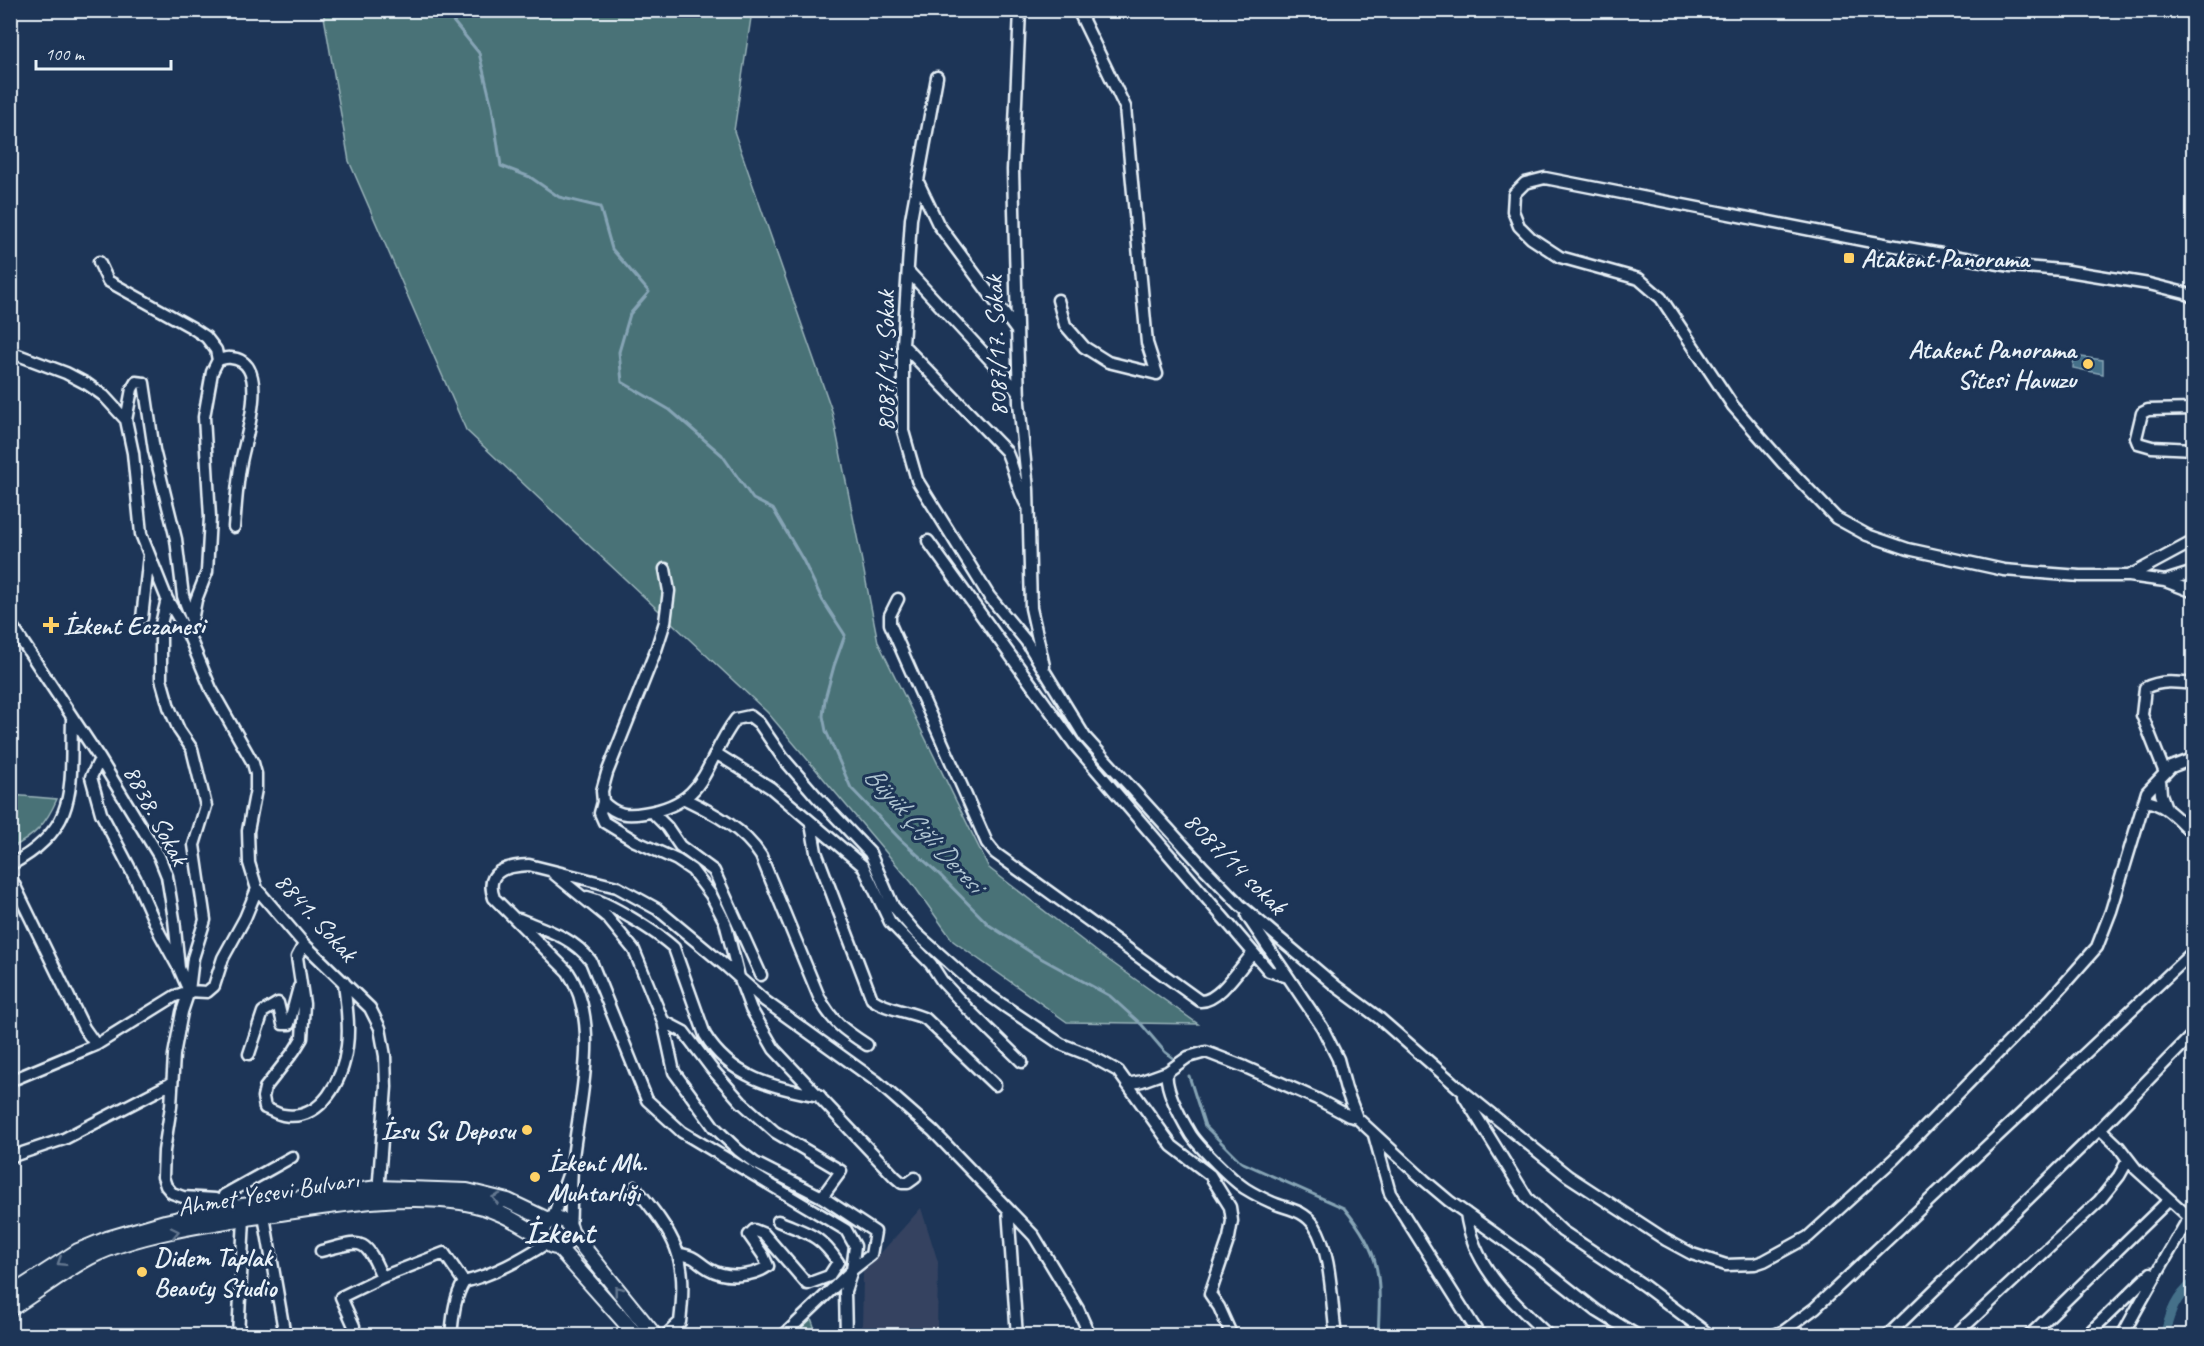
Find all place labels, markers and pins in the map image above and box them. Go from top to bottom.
place label: Atakent Panorama [1861,242,2031,275]
marker: Atakent Panorama [1842,251,1856,265]
place label: Atakent Panorama Sitesi Havuzu [1908,333,2078,396]
marker: Atakent Panorama Sitesi Havuzu [2081,357,2095,371]
place label: İzkent Eczanesi [63,609,209,642]
marker: İzkent Eczanesi [44,618,58,632]
place label: İzsu Su Deposu [381,1114,517,1147]
marker: İzsu Su Deposu [520,1123,534,1137]
place label: İzkent Mh. Muhtarlığı [547,1146,648,1209]
marker: İzkent Mh. Muhtarlığı [528,1170,542,1184]
place label: Didem Taplak Beauty Studio [154,1241,278,1304]
marker: Didem Taplak Beauty Studio [135,1265,149,1279]

